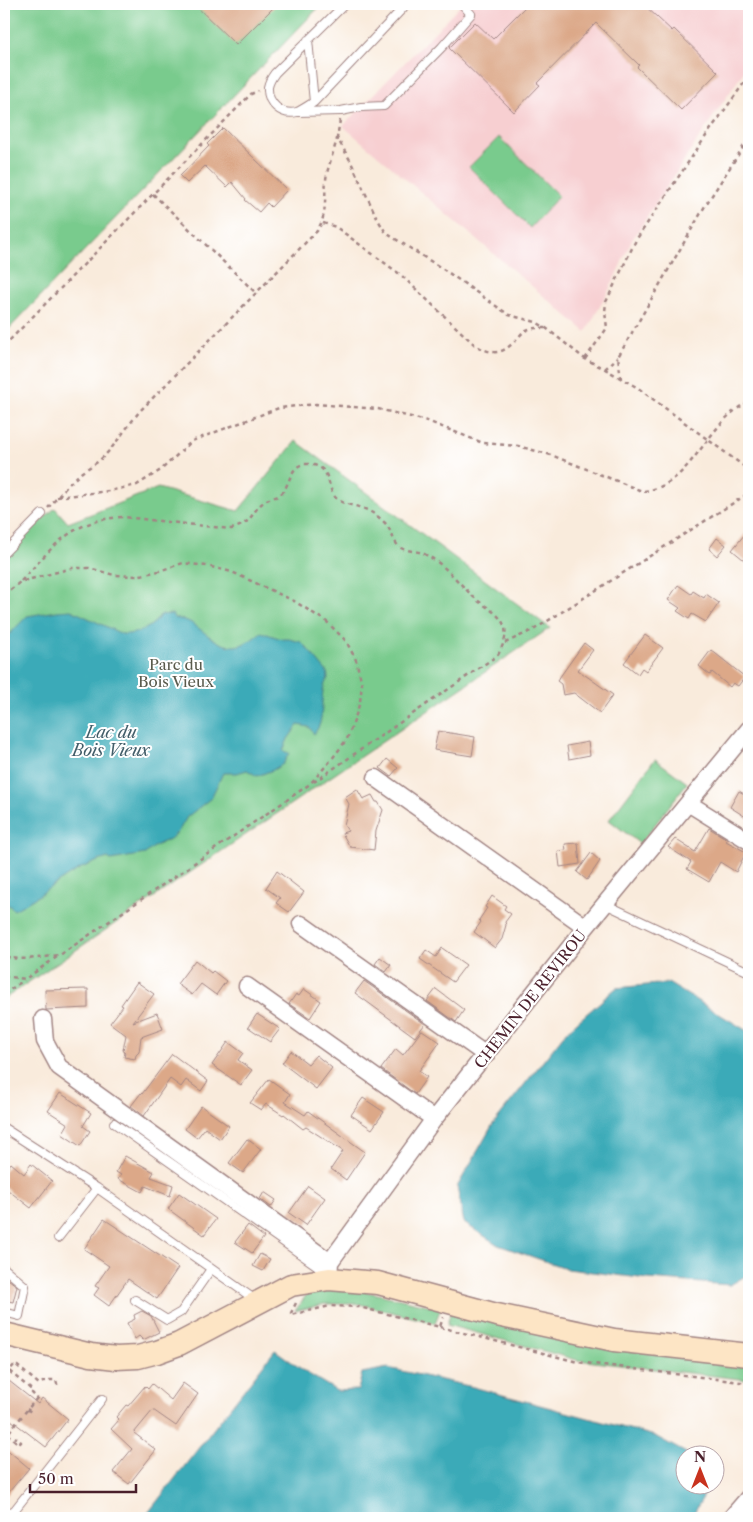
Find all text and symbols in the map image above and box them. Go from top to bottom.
park label: Parc du Bois Vieux [138,655,214,691]
water label: Lac du Bois Vieux [70,722,150,760]
street label: CHEMIN DE REVIROU [470,926,590,1072]
north arrow [676,1444,726,1494]
text: N [694,1448,706,1466]
scale bar [30,1462,136,1494]
text: 50 m [38,1469,74,1488]

